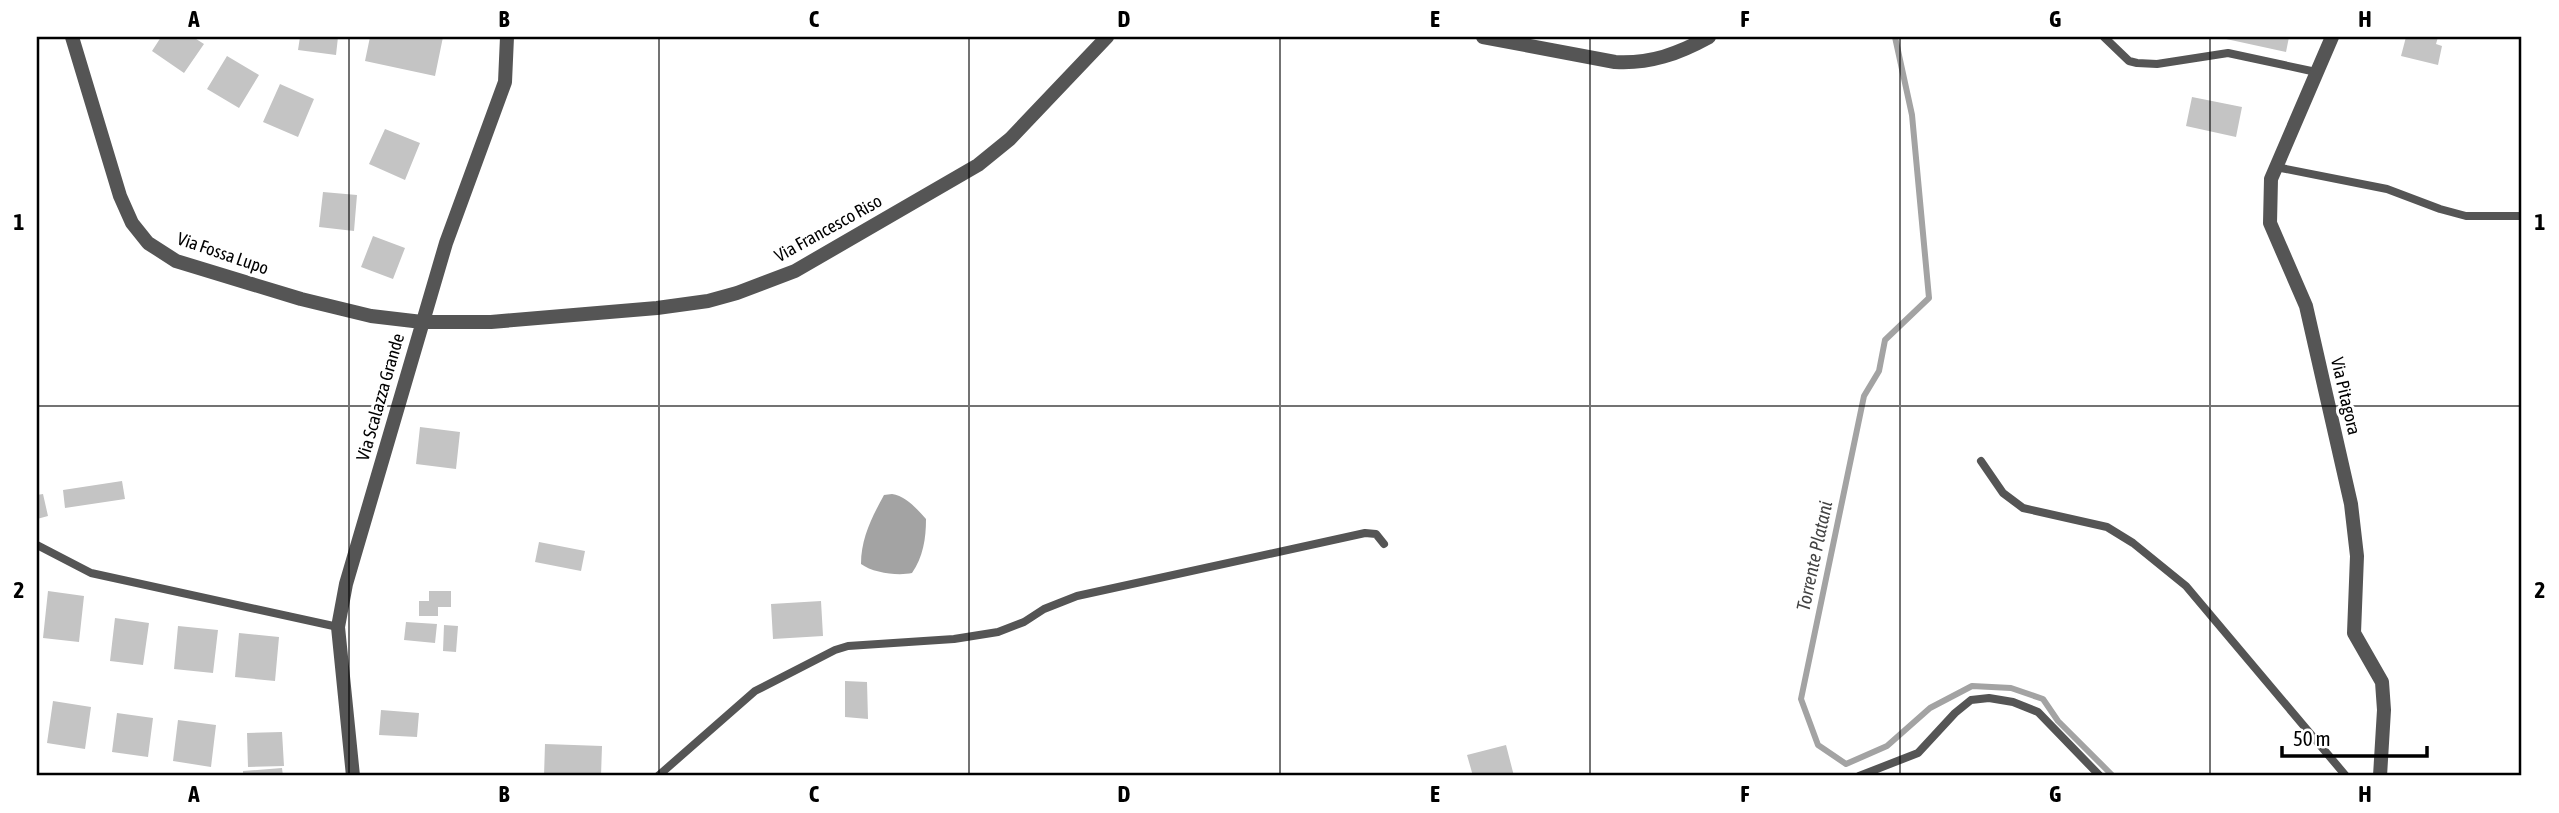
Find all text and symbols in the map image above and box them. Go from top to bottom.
text: A [187,6,200,32]
text: B [499,6,510,32]
text: C [809,6,820,32]
text: D [1118,6,1131,32]
text: E [1430,6,1440,32]
text: F [1740,6,1750,32]
text: G [2049,6,2061,32]
text: H [2358,6,2372,32]
street label: Via Francesco Riso [771,190,885,266]
text: 1 [14,209,25,235]
text: 1 [2535,209,2546,235]
street label: Via Fossa Lupo [174,228,272,278]
street label: Via Scalazza Grande [352,331,408,463]
street label: Via Pitagora [2327,355,2365,437]
water label: Torrente Platani [1792,499,1836,613]
text: 2 [14,577,24,603]
text: 2 [2535,577,2545,603]
scale bar [2282,715,2428,759]
text: 50 m [2293,726,2331,750]
text: A [187,781,200,807]
text: B [499,781,510,807]
text: C [809,781,820,807]
text: D [1118,781,1131,807]
text: E [1430,781,1440,807]
text: F [1740,781,1750,807]
text: G [2049,781,2061,807]
text: H [2358,781,2372,807]

